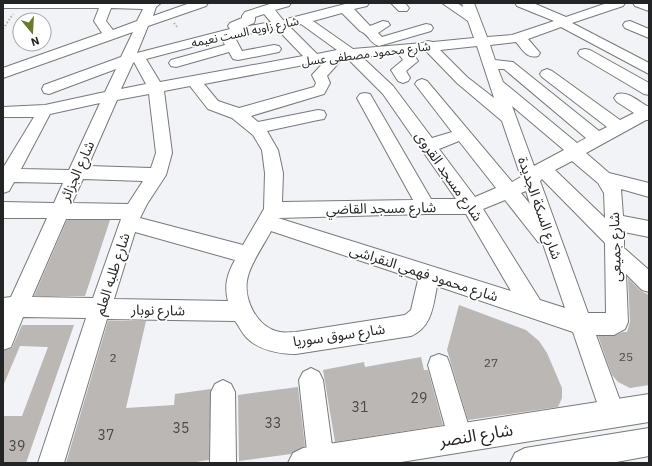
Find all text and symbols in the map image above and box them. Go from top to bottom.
north arrow [12,12,52,52]
street label: شارع زاويه الست نعيمه [190,13,301,52]
text: N [29,34,41,49]
street label: شارع محمود مصطفى عسل [300,38,432,71]
street label: شارع مسجد القروى [410,127,487,226]
street label: شارع الجزائر [55,138,100,206]
street label: شارع السكة الجديدة [512,154,566,262]
street label: شارع مسجد القاضي [326,198,436,220]
street label: شارع جميعى [605,212,627,282]
street label: شارع طلبه العلم [90,231,136,318]
street label: شارع محمود فهمي النقراشى [347,240,501,308]
street label: شارع نوبار [130,301,185,321]
street label: شارع سوق سوريا [292,320,387,352]
house number: 25 [619,349,633,364]
house number: 2 [109,350,117,365]
house number: 27 [484,355,498,370]
house number: 29 [411,389,427,407]
house number: 31 [352,398,368,416]
house number: 33 [265,414,281,432]
street label: شارع النصر [437,418,515,454]
house number: 35 [173,419,189,437]
house number: 37 [98,426,114,444]
house number: 39 [9,437,25,455]

